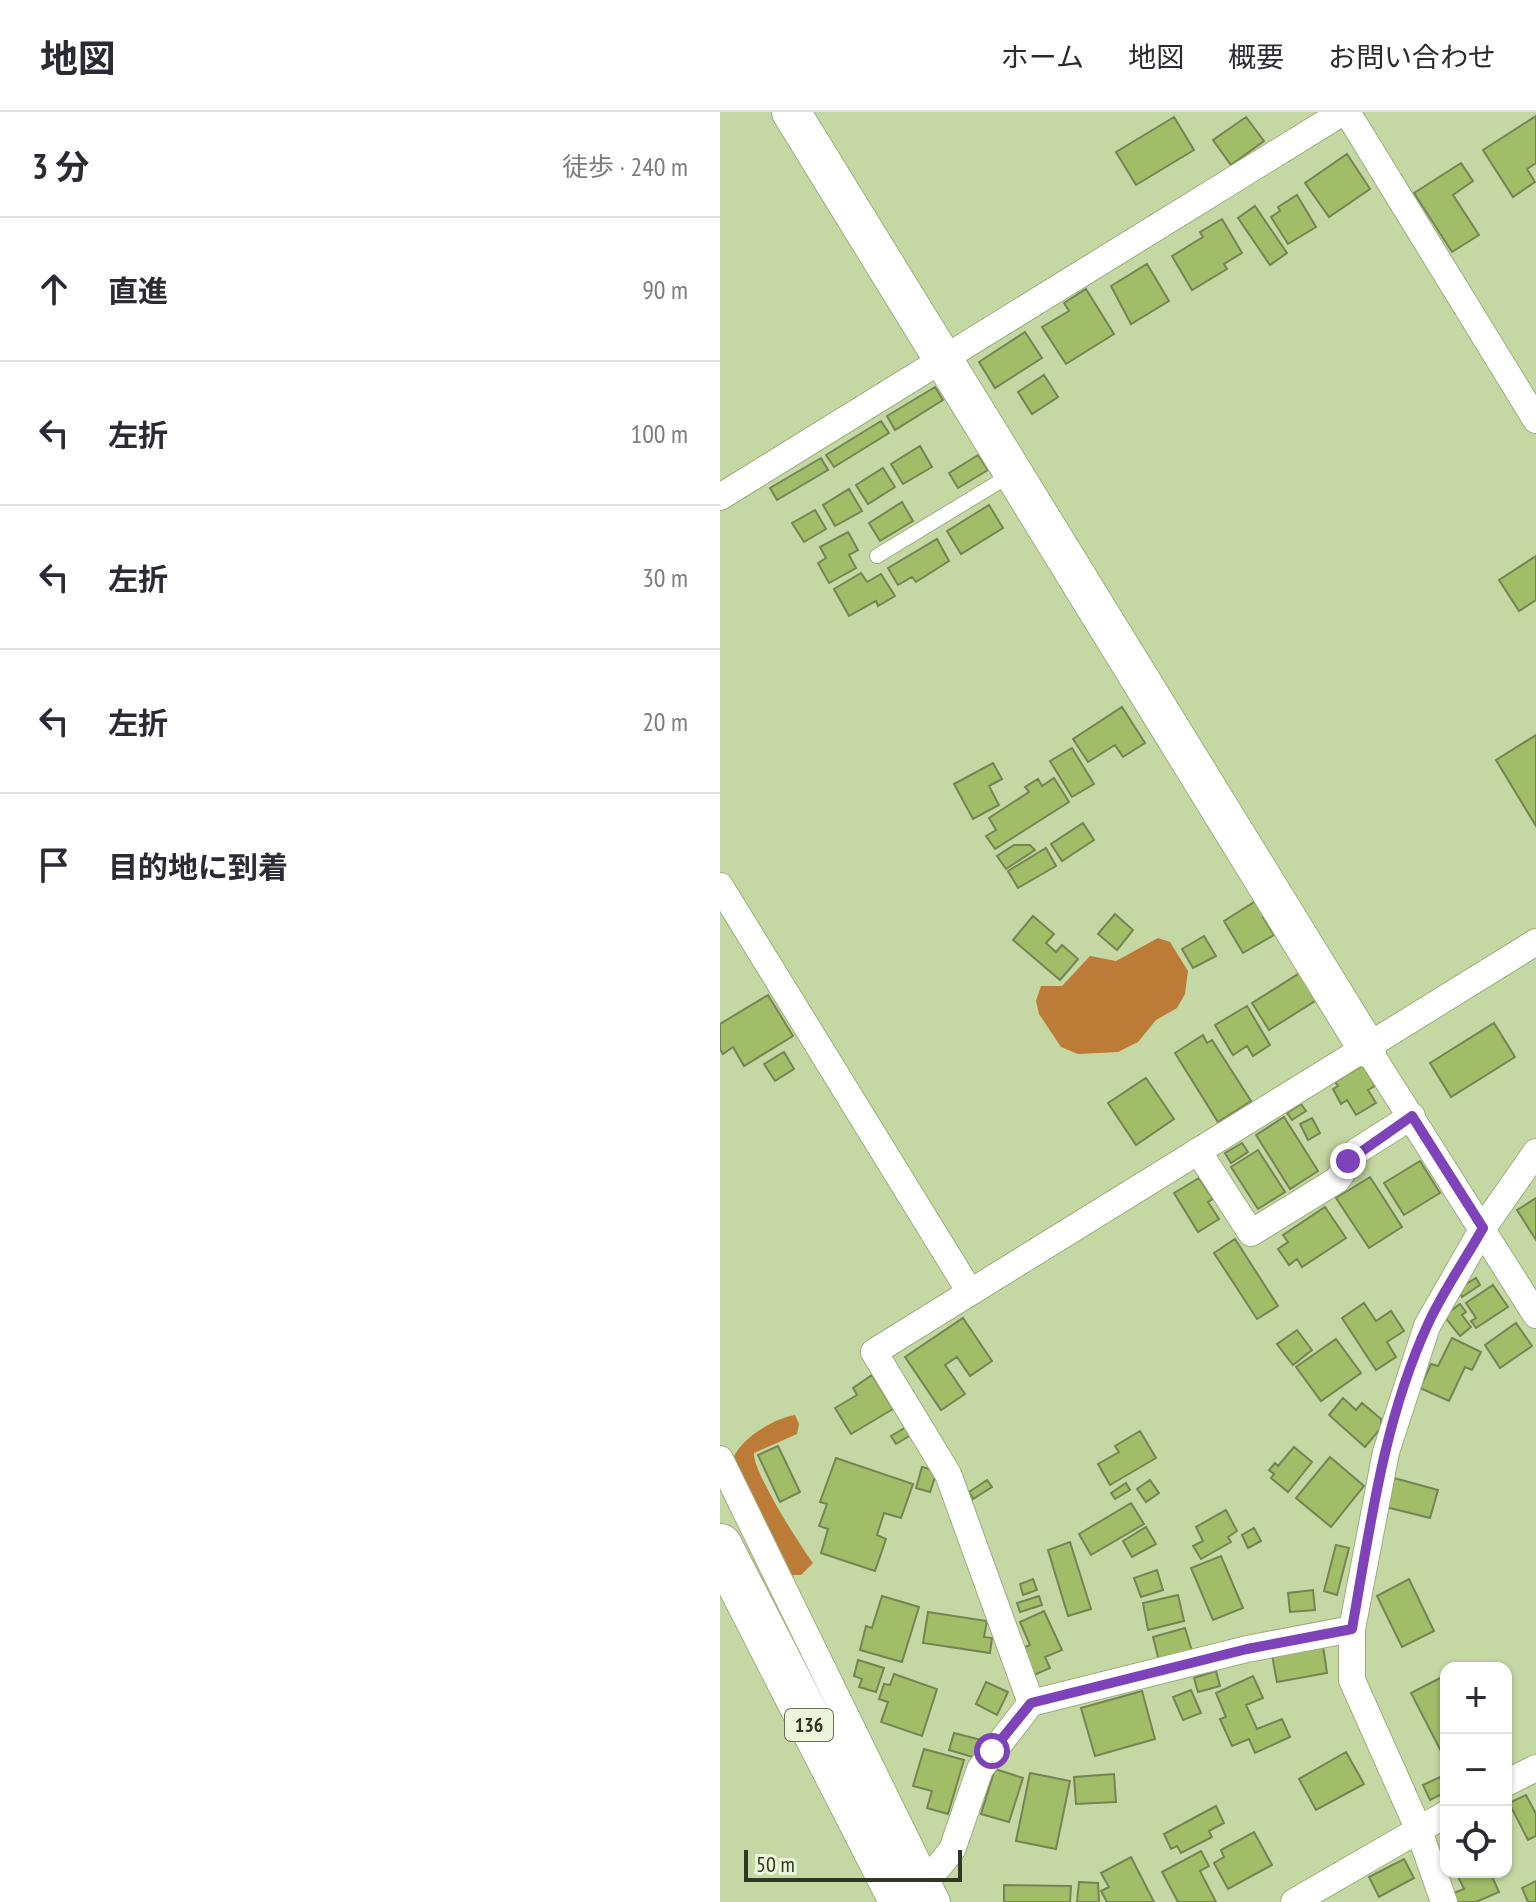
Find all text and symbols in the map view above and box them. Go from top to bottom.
text: 地図 [40,33,116,82]
text: ホーム [1001,38,1084,75]
text: 地図 [1128,38,1184,75]
text: 概要 [1228,38,1284,75]
text: お問い合わせ [1328,38,1496,75]
text: 3 分 [32,144,89,188]
text: 徒歩 · 240 m [562,150,688,183]
icon: ahead [32,267,76,311]
text: 直進 [108,271,168,310]
text: 90 m [642,273,688,306]
icon: left [32,411,76,455]
text: 左折 [108,415,168,454]
text: 100 m [630,417,688,450]
icon: left [32,555,76,599]
text: 左折 [108,559,168,598]
text: 30 m [642,561,688,594]
icon: left [32,699,76,743]
text: 左折 [108,703,168,742]
text: 20 m [642,705,688,738]
icon: arrive [32,843,76,887]
text: 目的地に到着 [108,847,288,886]
route end [1330,1143,1366,1179]
map controls [1440,1662,1512,1878]
button: + [1440,1662,1512,1734]
road number: 136 [785,1709,833,1741]
route start [974,1733,1010,1769]
button: − [1440,1734,1512,1806]
button: locate [1440,1806,1512,1878]
scale bar [744,1846,962,1882]
text: 50 m [756,1850,795,1878]

